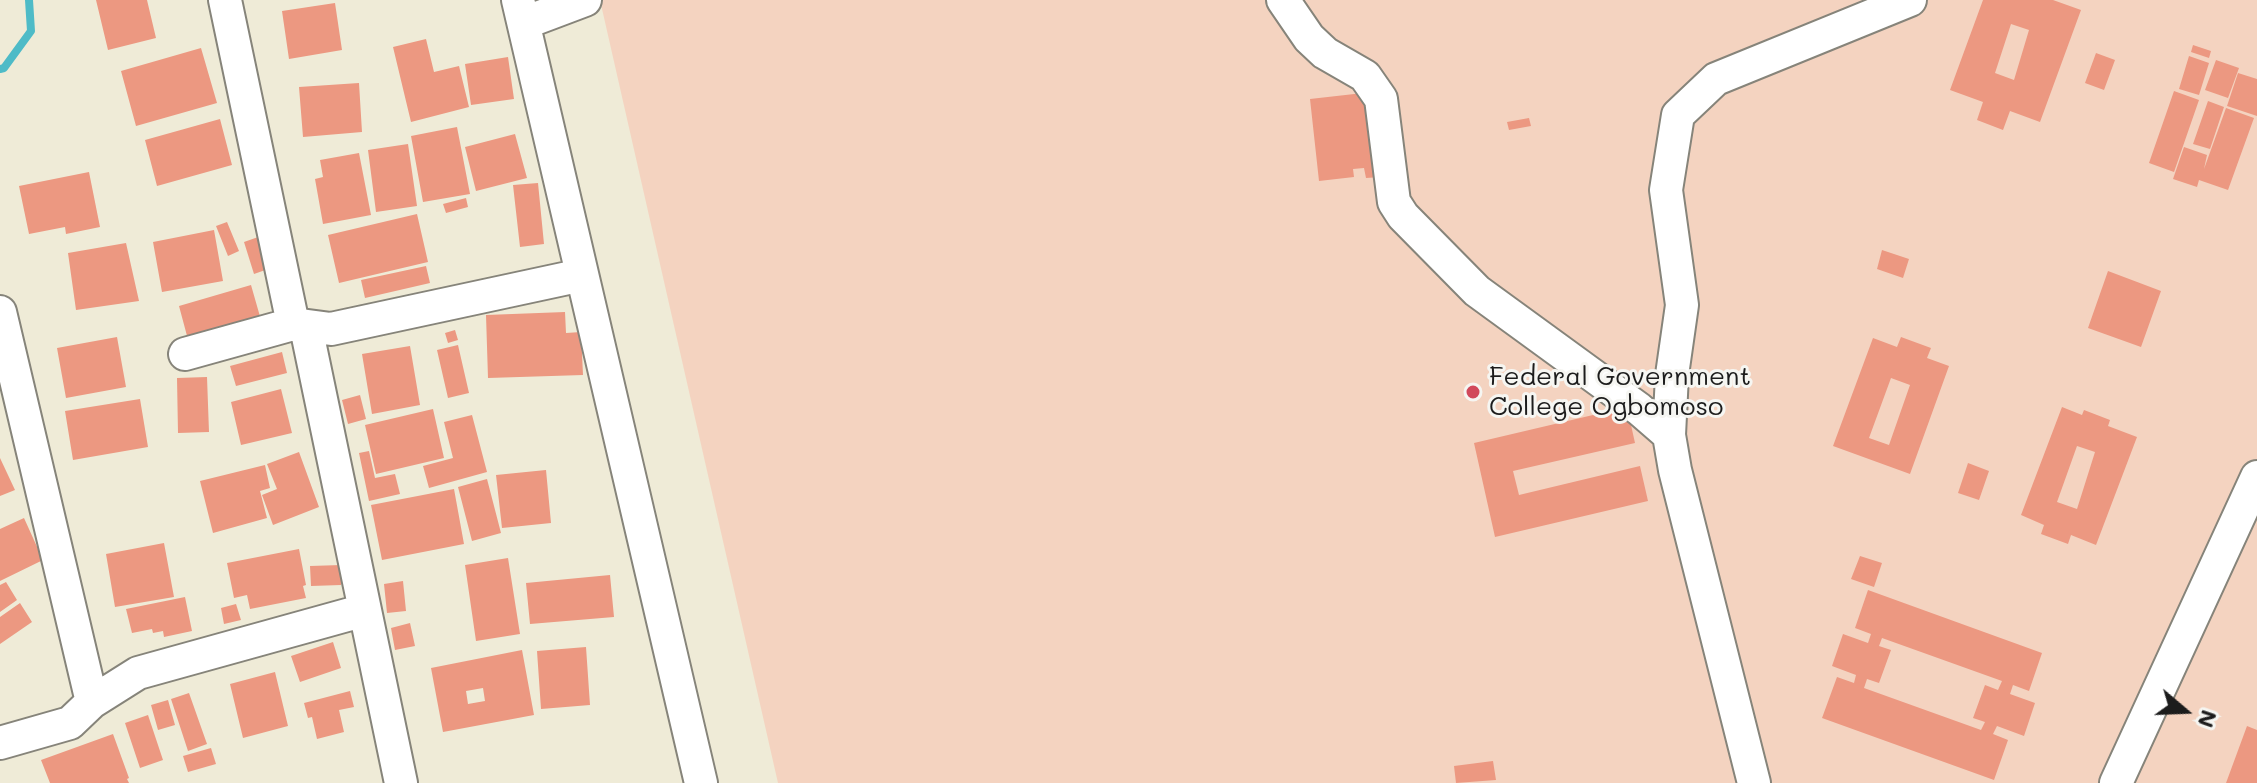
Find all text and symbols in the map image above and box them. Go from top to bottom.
place label: Federal Government College Ogbomoso [1489,361,1751,422]
marker: Federal Government College Ogbomoso [1464,383,1482,401]
north arrow [2145,671,2225,751]
text: N [2192,706,2225,732]

